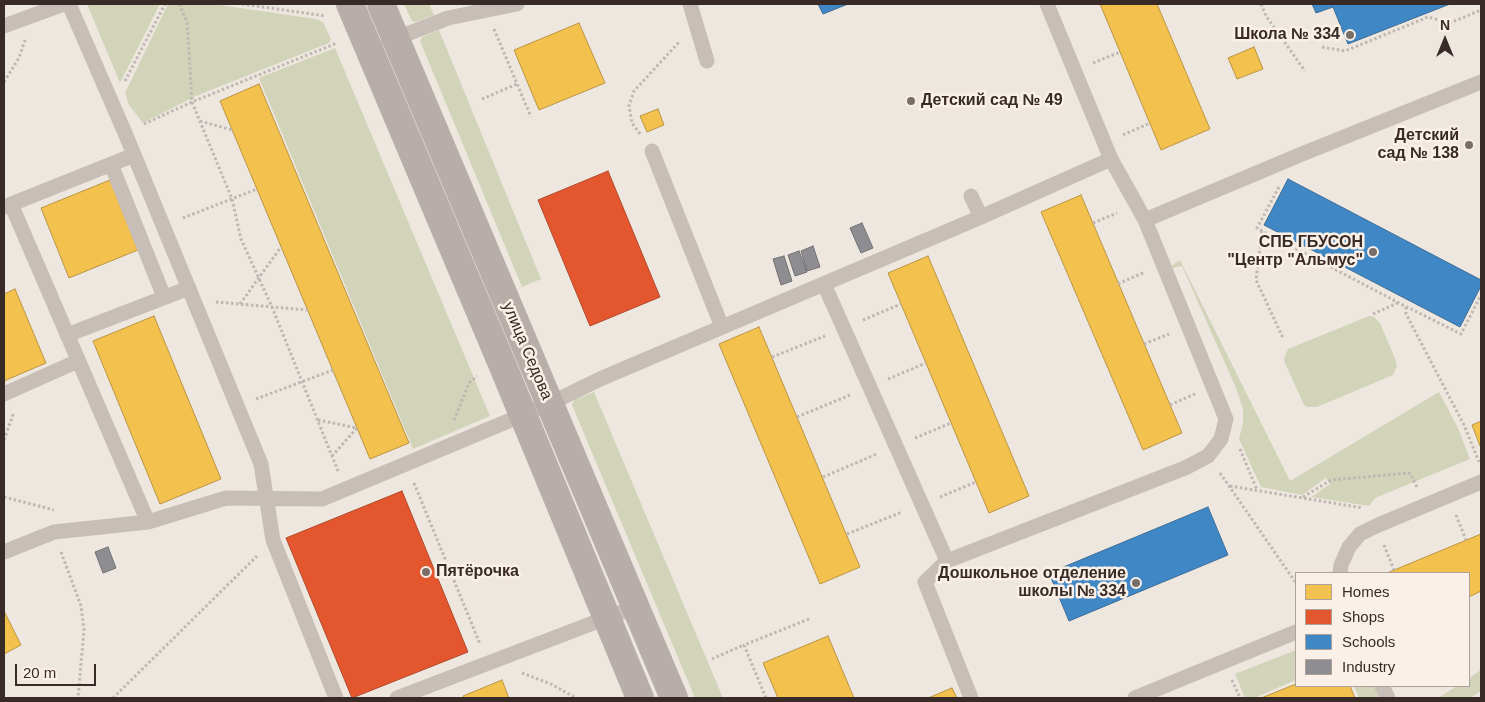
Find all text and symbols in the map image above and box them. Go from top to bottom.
north arrow [1420,15,1470,65]
text: N [1440,17,1450,33]
place label: Школа № 334 [1234,25,1340,45]
marker: Школа № 334 [1344,29,1356,41]
place label: Детский сад № 49 [921,91,1063,111]
marker: Детский сад № 49 [905,95,917,107]
place label: Детский сад № 138 [1377,126,1459,164]
marker: Детский сад № 138 [1463,139,1475,151]
place label: СПБ ГБУСОН "Центр "Альмус" [1227,233,1363,271]
marker: СПБ ГБУСОН "Центр "Альмус" [1367,246,1379,258]
street label: улица Седова [498,299,556,403]
place label: Пятёрочка [436,562,519,582]
place label: Дошкольное отделение школы № 334 [938,564,1126,602]
marker: Пятёрочка [420,566,432,578]
legend [1295,572,1470,687]
marker: Дошкольное отделение школы № 334 [1130,577,1142,589]
text: Homes [1342,583,1390,600]
text: Shops [1342,608,1385,625]
text: Schools [1342,633,1395,650]
scale bar [18,654,99,686]
text: Industry [1342,658,1395,675]
text: 20 m [23,664,56,681]

